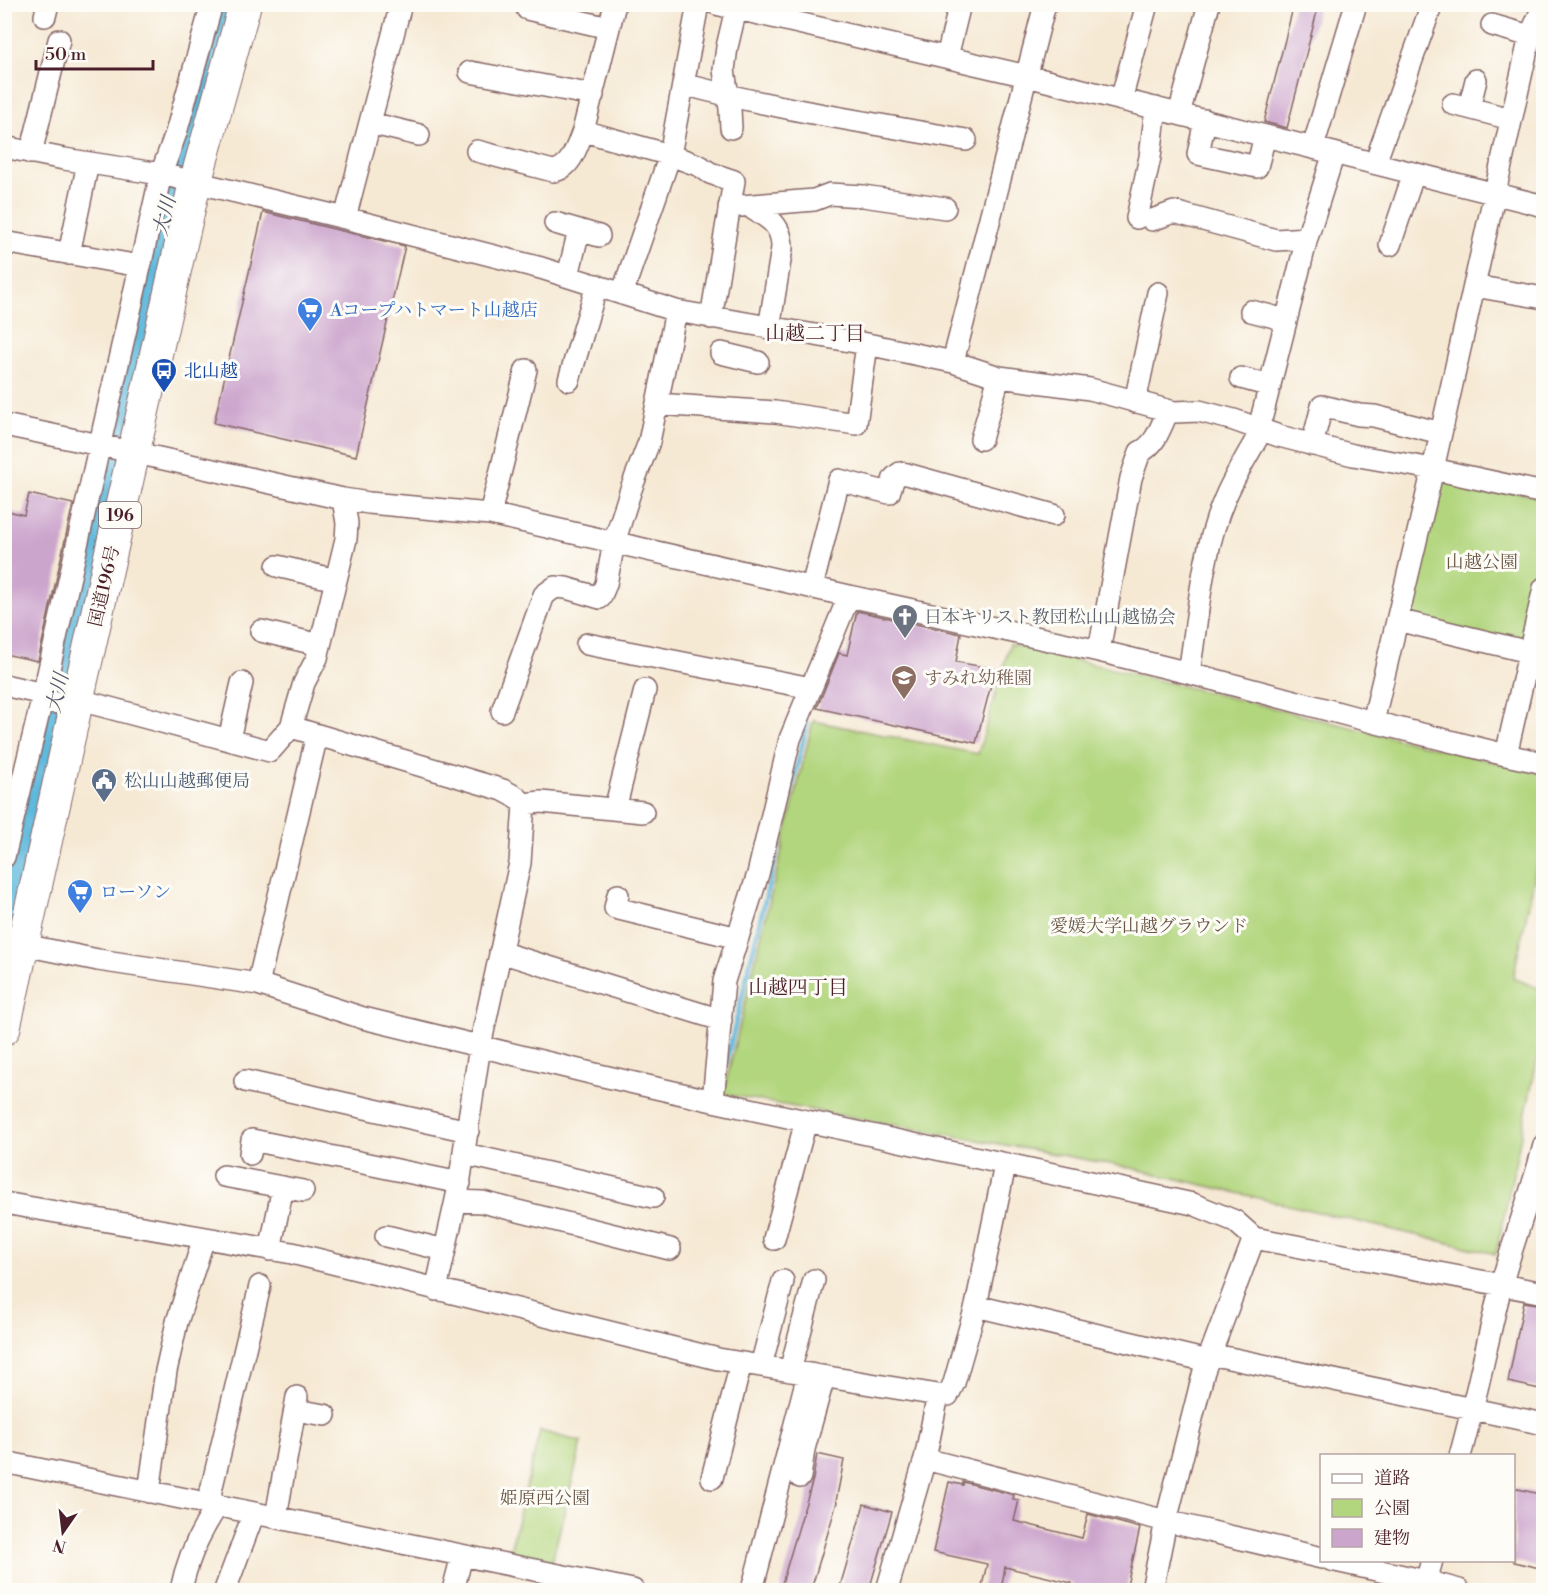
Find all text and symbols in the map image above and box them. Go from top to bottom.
scale bar [36,33,153,71]
text: 50 m [45,43,87,66]
water label: 大川 [148,192,183,239]
supermarket icon: Aコープハトマート山越店 [295,295,325,333]
place label: Aコープハトマート山越店 [329,299,538,322]
district label: 山越二丁目 [765,322,865,347]
bus stop icon: 北山越 [149,356,179,394]
place label: 北山越 [184,360,238,383]
road number: 196 [99,502,141,528]
street label: 国道196号 [84,543,125,629]
park label: 山越公園 [1446,551,1518,574]
church icon: 日本キリスト教団松山山越協会 [890,602,920,640]
place label: 日本キリスト教団松山山越協会 [924,606,1176,629]
school or university icon: すみれ幼稚園 [889,663,919,701]
place label: すみれ幼稚園 [924,667,1032,690]
water label: 大川 [42,669,76,716]
public building icon: 松山山越郵便局 [89,766,119,804]
place label: 松山山越郵便局 [124,770,250,793]
supermarket icon: ローソン [65,877,95,915]
place label: ローソン [100,881,171,904]
park label: 愛媛大学山越グラウンド [1050,915,1248,938]
district label: 山越四丁目 [748,976,848,1001]
legend [1320,1454,1515,1562]
text: 道路 [1374,1467,1410,1490]
park label: 姫原西公園 [500,1487,590,1510]
text: 公園 [1374,1497,1410,1520]
north arrow [33,1502,93,1562]
text: 建物 [1374,1527,1410,1550]
text: N [51,1534,68,1557]

